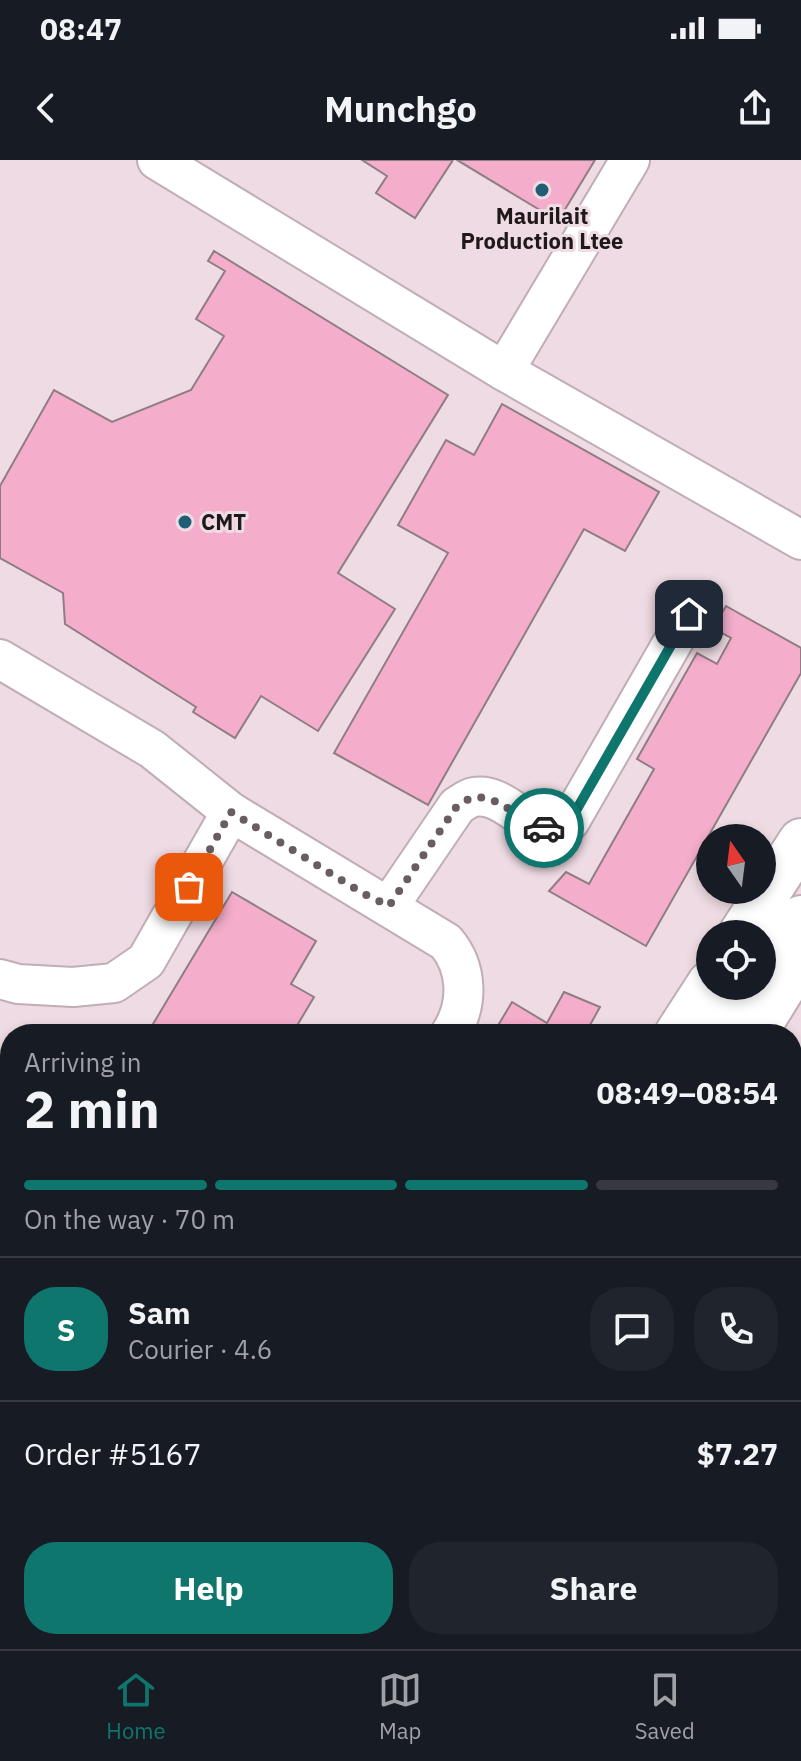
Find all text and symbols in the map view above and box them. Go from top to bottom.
text: 08:47 [40,9,122,48]
text: Munchgo [324,85,477,132]
icon: back [24,86,68,130]
icon: share [733,86,777,130]
marker: Maurilait Production Ltee [533,181,551,199]
place label: Maurilait Production Ltee [461,201,623,255]
place label: CMT [201,507,246,536]
marker: CMT [176,513,194,531]
pin [655,580,723,648]
icon: home [667,592,711,636]
courier [504,788,584,868]
icon: car [522,806,566,850]
north arrow [696,824,776,904]
map controls [696,824,776,1000]
pin [155,853,223,921]
icon: bag [167,865,211,909]
button: locate [696,920,776,1000]
text: Arriving in [24,1045,141,1079]
text: 08:49–08:54 [597,1073,778,1112]
text: 2 min [24,1075,160,1142]
text: On the way · 70 m [24,1202,235,1236]
button: chat [590,1287,674,1371]
button: phone [694,1287,778,1371]
text: Sam [128,1293,191,1332]
text: S [57,1310,75,1349]
text: Courier · 4.6 [128,1332,272,1366]
text: Order #5167 [24,1434,201,1473]
text: $7.27 [697,1434,778,1473]
button: Help [24,1542,393,1634]
button: Share [409,1542,778,1634]
tab: Home [106,1668,166,1745]
tab: Map [378,1668,422,1745]
tab: Saved [635,1668,695,1745]

